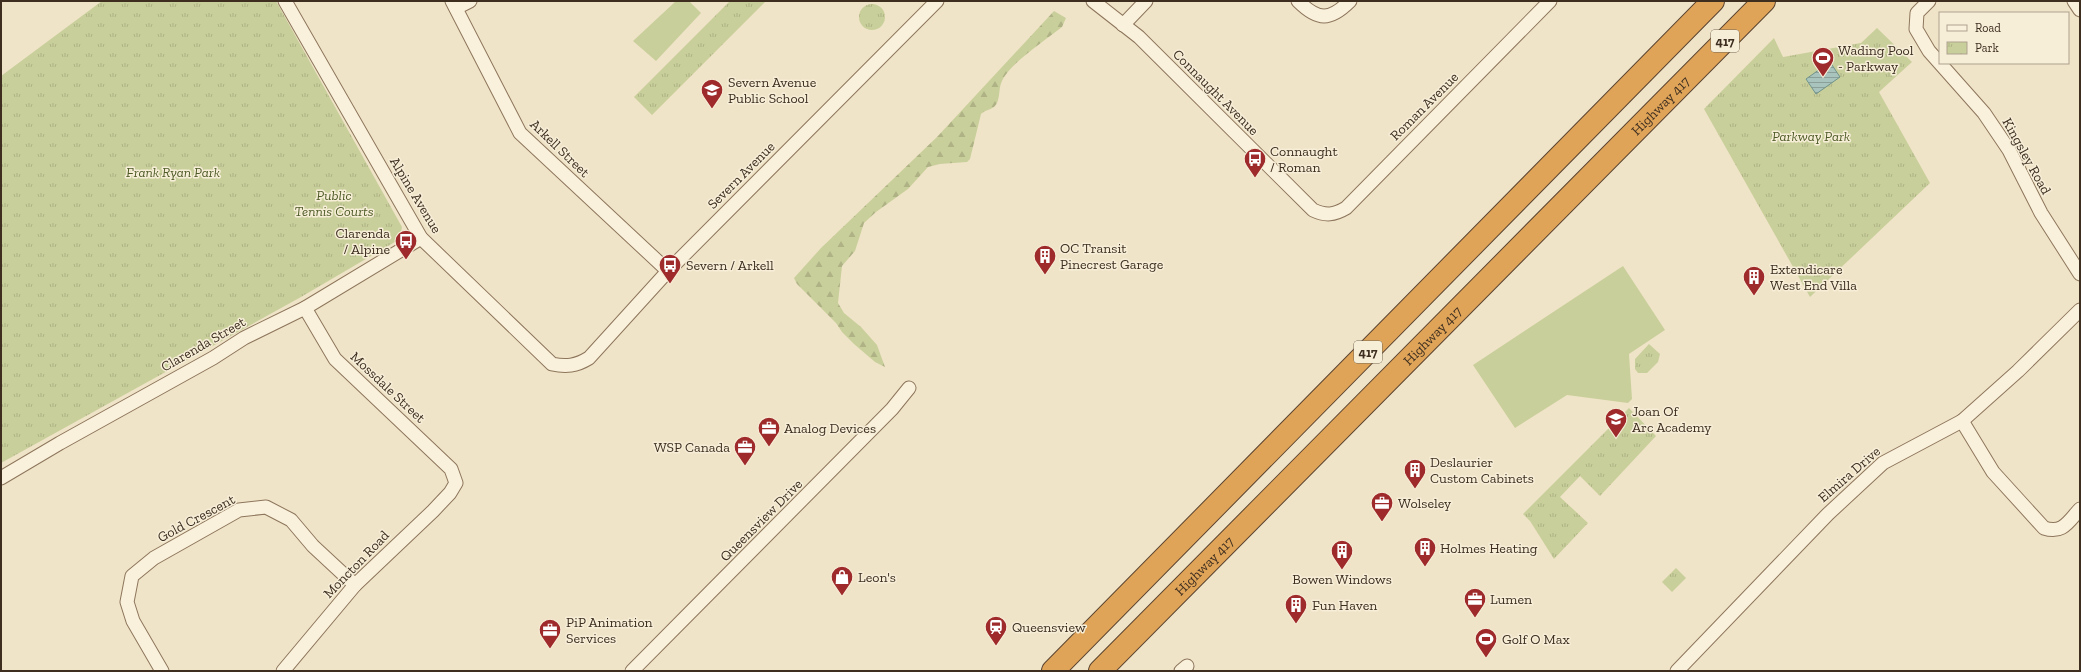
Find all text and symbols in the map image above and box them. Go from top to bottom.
legend [1939,12,2069,64]
text: Road [1975,21,2001,35]
road number: 417 [1711,30,1739,52]
text: Park [1975,41,2000,55]
place label: Wading Pool - Parkway [1838,42,1914,75]
sports icon: Wading Pool - Parkway [1810,45,1836,78]
street label: Connaught Avenue [1169,46,1263,139]
street label: Roman Avenue [1387,68,1462,144]
street label: Highway 417 [1628,73,1694,139]
place label: Severn Avenue Public School [728,74,817,107]
school or university icon: Severn Avenue Public School [699,77,725,110]
street label: Kingsley Road [1999,115,2055,198]
street label: Arkell Street [526,116,593,181]
park label: Parkway Park [1772,128,1850,145]
street label: Severn Avenue [704,138,779,213]
place label: Connaught / Roman [1270,143,1338,176]
bus stop icon: Connaught / Roman [1242,146,1268,179]
street label: Alpine Avenue [386,154,445,237]
park label: Frank Ryan Park [126,164,220,181]
park label: Public Tennis Courts [294,187,374,220]
place label: Clarenda / Alpine [336,225,390,258]
bus stop icon: Clarenda / Alpine [393,228,419,261]
place label: OC Transit Pinecrest Garage [1060,240,1164,273]
building icon: OC Transit Pinecrest Garage [1032,243,1058,276]
bus stop icon: Severn / Arkell [657,252,683,285]
place label: Severn / Arkell [686,257,774,274]
place label: Extendicare West End Villa [1770,261,1857,294]
building icon: Extendicare West End Villa [1741,264,1767,297]
street label: Highway 417 [1400,303,1466,369]
street label: Clarenda Street [158,313,249,375]
road number: 417 [1354,341,1382,363]
street label: Mossdale Street [347,348,429,427]
place label: Joan Of Arc Academy [1632,403,1712,436]
school or university icon: Joan Of Arc Academy [1603,406,1629,439]
office icon: Analog Devices [756,415,782,448]
place label: Analog Devices [784,420,876,437]
office icon: WSP Canada [732,434,758,467]
place label: WSP Canada [654,439,730,456]
street label: Elmira Drive [1815,443,1884,506]
place label: Deslaurier Custom Cabinets [1430,454,1534,487]
building icon: Deslaurier Custom Cabinets [1402,457,1428,490]
street label: Queensview Drive [717,475,806,565]
office icon: Wolseley [1369,490,1395,523]
street label: Gold Crescent [155,491,239,546]
place label: Wolseley [1398,495,1452,512]
street label: Moncton Road [320,527,393,602]
street label: Highway 417 [1172,533,1238,599]
building icon: Holmes Heating [1412,535,1438,568]
building icon: Bowen Windows [1329,538,1355,571]
place label: Holmes Heating [1440,540,1538,557]
shop icon: Leon's [829,564,855,597]
place label: Leon's [858,569,896,586]
place label: Bowen Windows [1292,571,1392,588]
office icon: Lumen [1462,586,1488,619]
place label: Lumen [1490,591,1532,608]
building icon: Fun Haven [1283,592,1309,625]
place label: Fun Haven [1312,597,1377,614]
place label: PiP Animation Services [566,614,653,647]
station icon: Queensview [983,614,1009,647]
office icon: PiP Animation Services [537,617,563,650]
place label: Queensview [1012,619,1086,636]
sports icon: Golf O Max [1473,626,1499,659]
place label: Golf O Max [1502,631,1570,648]

